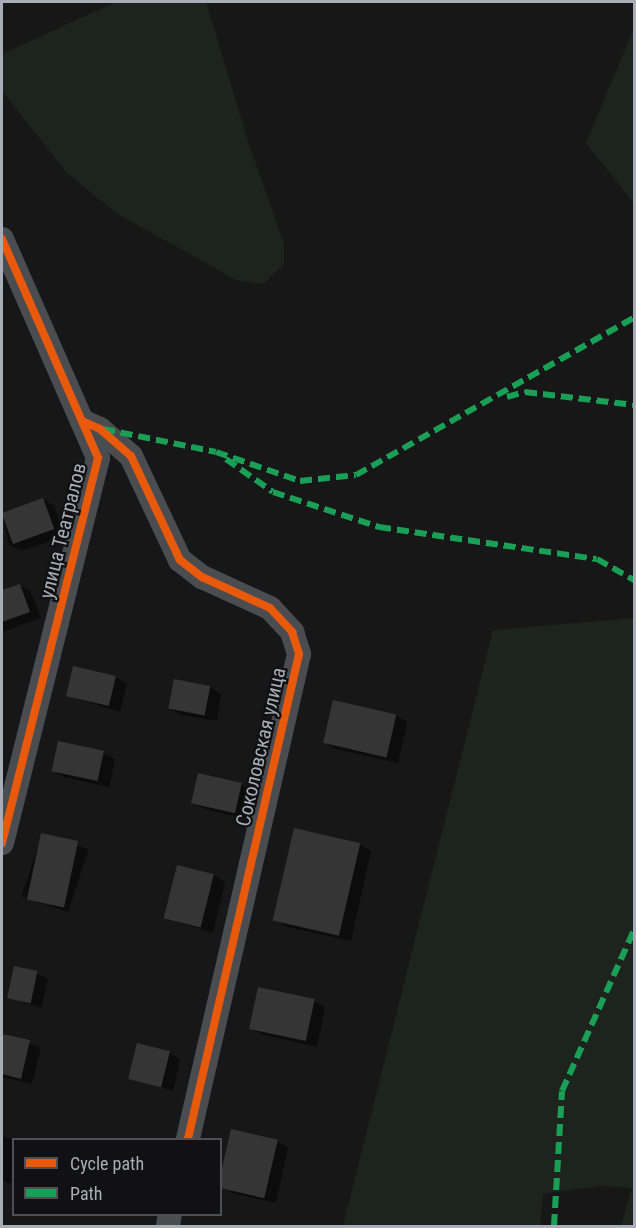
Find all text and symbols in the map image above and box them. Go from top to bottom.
street label: улица Театралов [34,460,92,602]
street label: Соколовская улица [231,665,291,829]
legend [12,1138,222,1216]
text: Cycle path [70,1153,144,1174]
text: Path [70,1183,103,1204]

